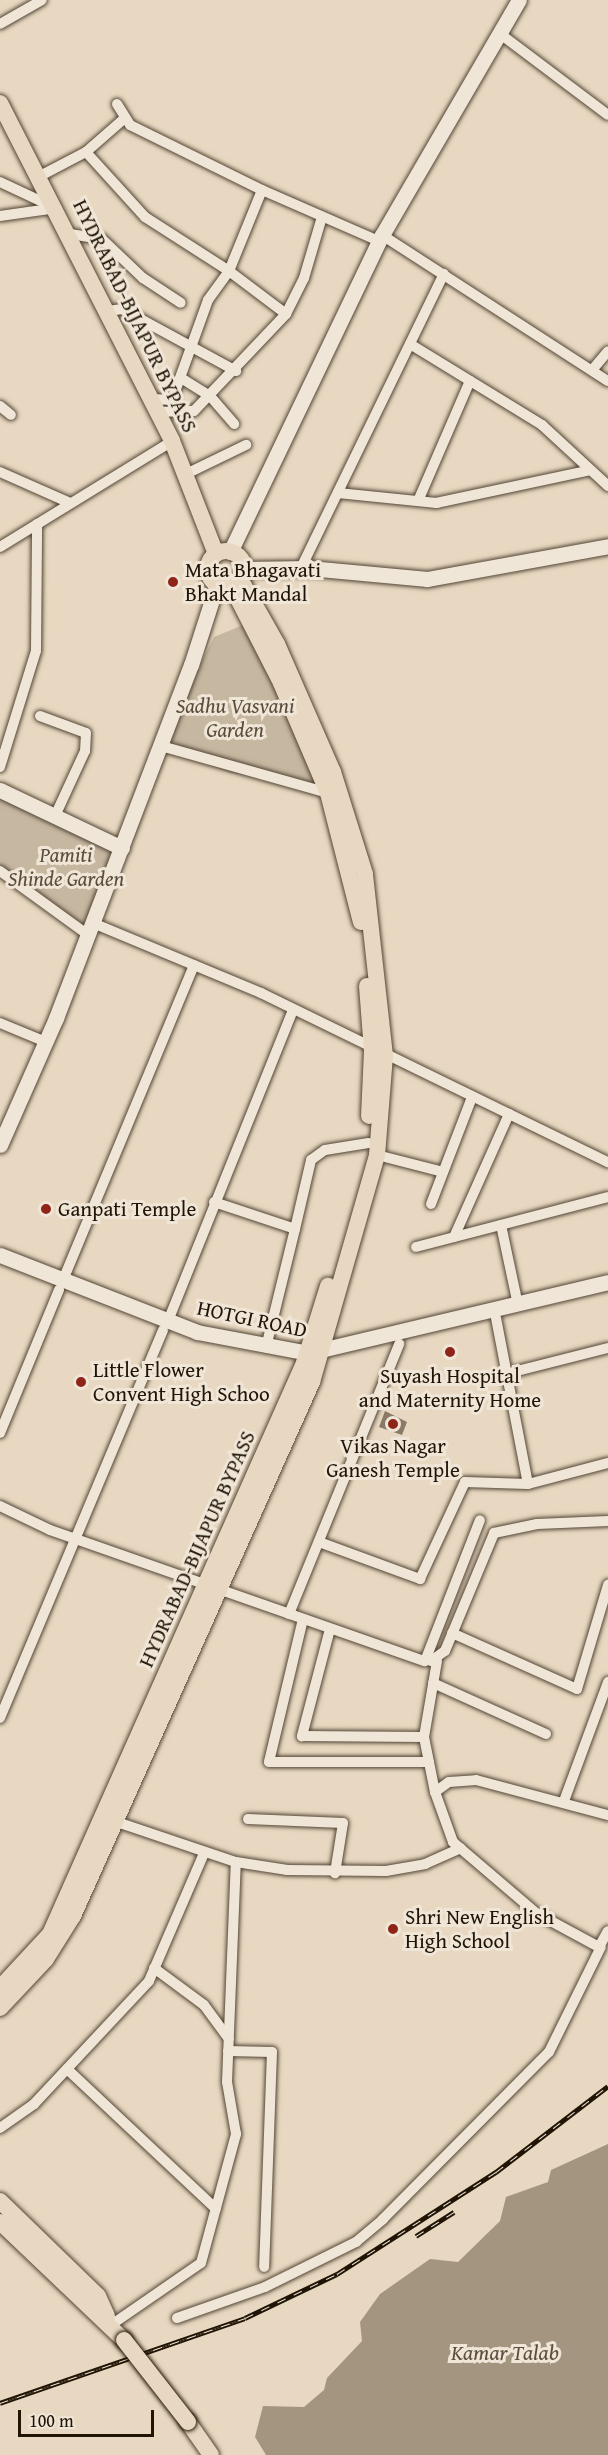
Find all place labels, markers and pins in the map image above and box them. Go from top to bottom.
place label: Mata Bhagavati Bhakt Mandal [185,557,321,607]
marker: Mata Bhagavati Bhakt Mandal [166,575,180,589]
place label: Ganpati Temple [58,1196,196,1222]
marker: Ganpati Temple [39,1202,53,1216]
marker: Suyash Hospital and Maternity Home [441,1343,459,1361]
place label: Little Flower Convent High Schoo [93,1357,270,1407]
place label: Suyash Hospital and Maternity Home [359,1363,541,1413]
marker: Little Flower Convent High Schoo [74,1375,88,1389]
marker: Vikas Nagar Ganesh Temple [386,1417,400,1431]
place label: Vikas Nagar Ganesh Temple [326,1433,460,1483]
place label: Shri New English High School [405,1904,554,1954]
marker: Shri New English High School [386,1922,400,1936]

